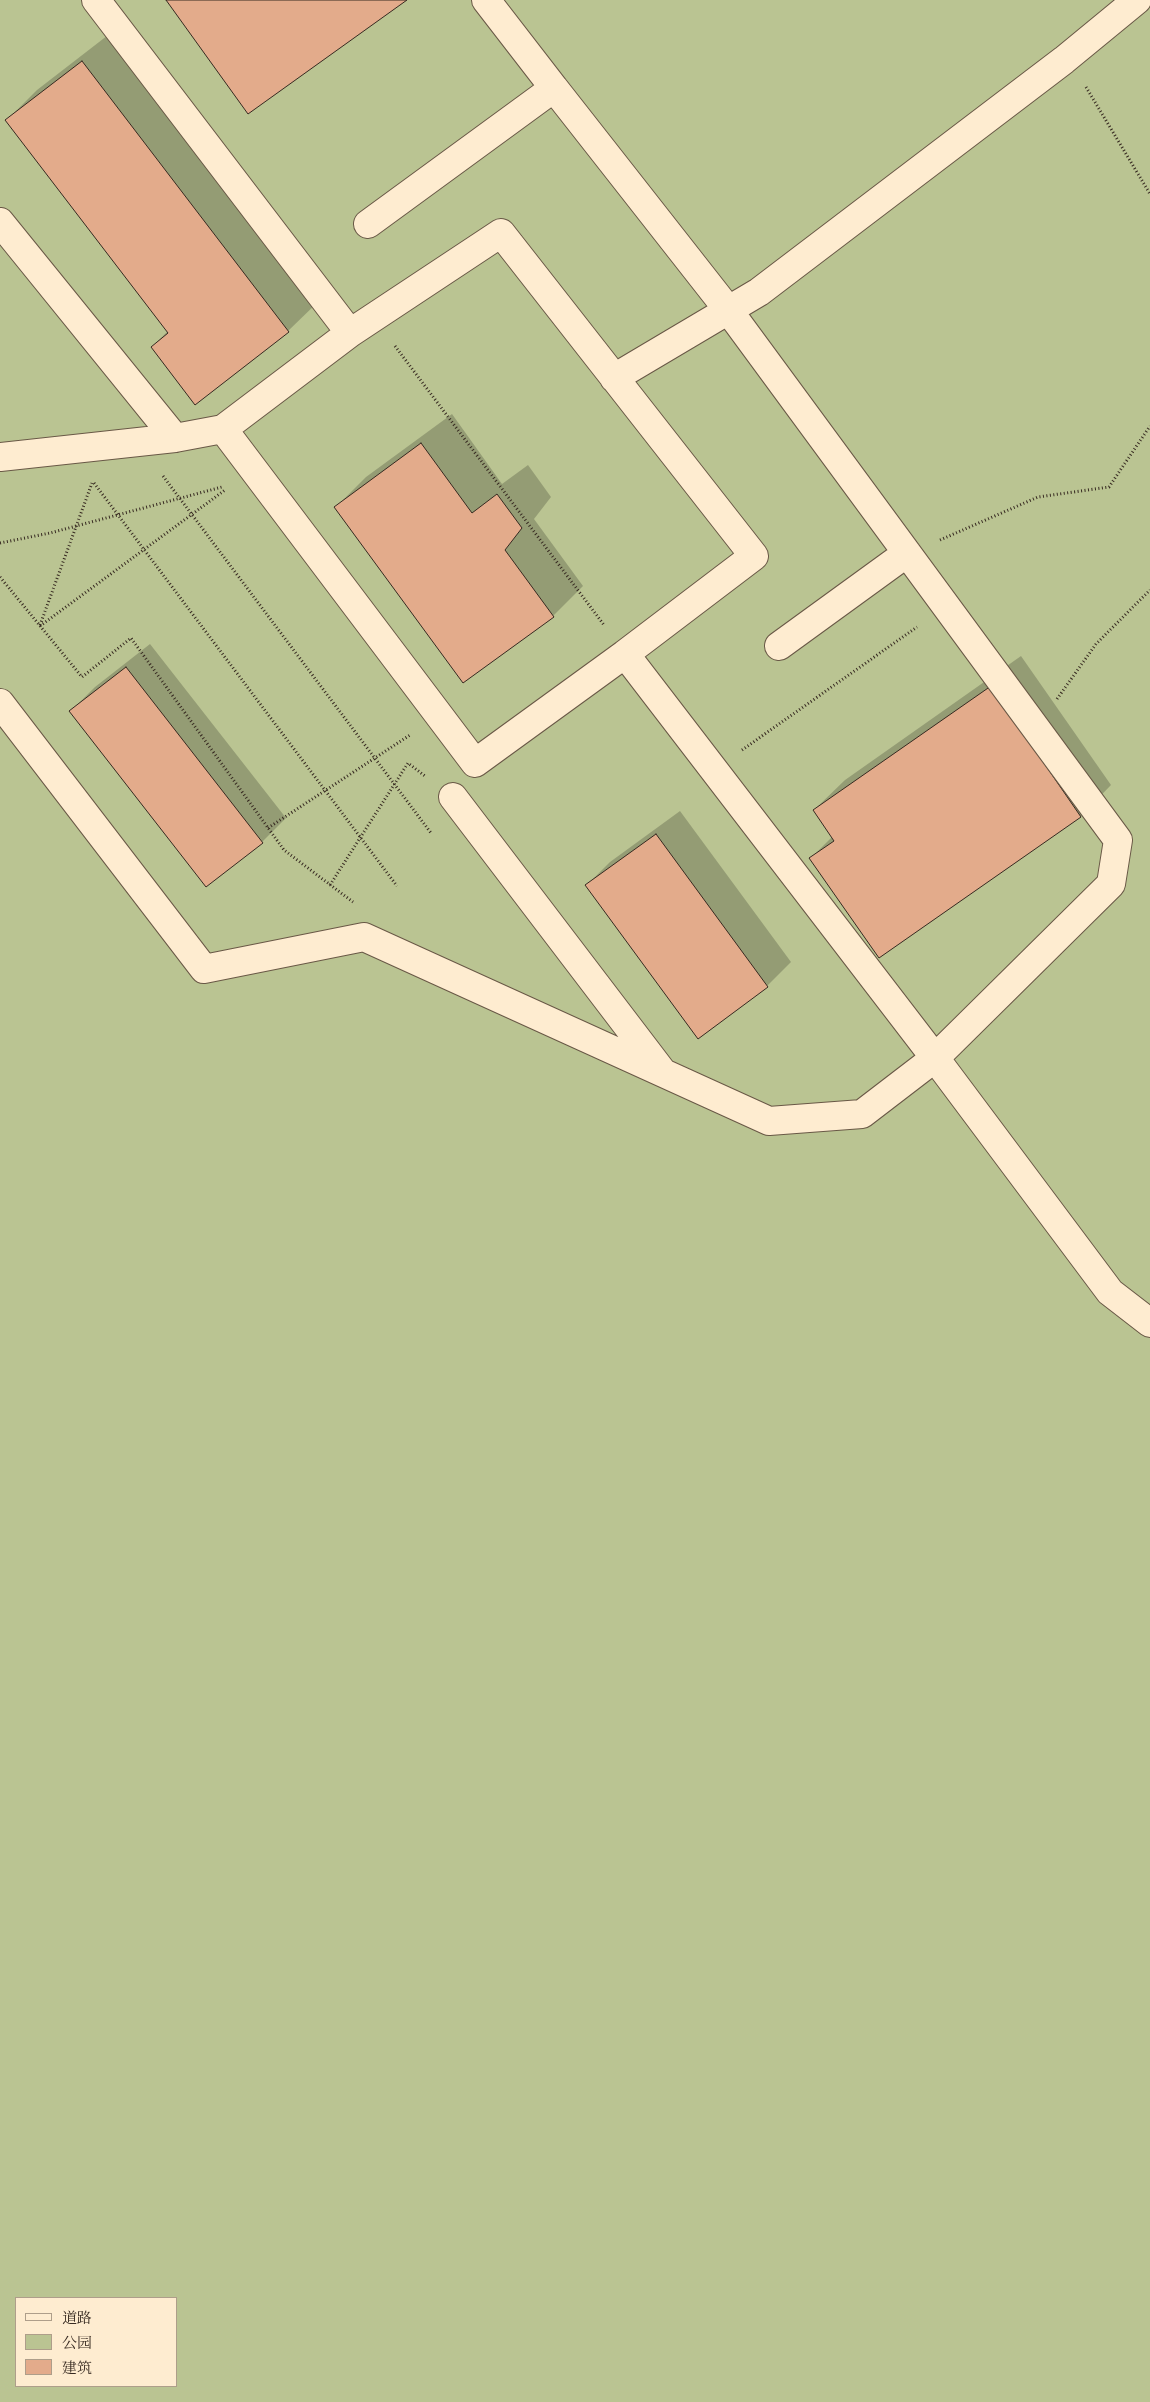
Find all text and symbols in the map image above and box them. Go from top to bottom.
legend [15,2297,178,2387]
text: 道路 [62,2309,92,2328]
text: 公园 [62,2334,92,2353]
text: 建筑 [62,2359,92,2378]

